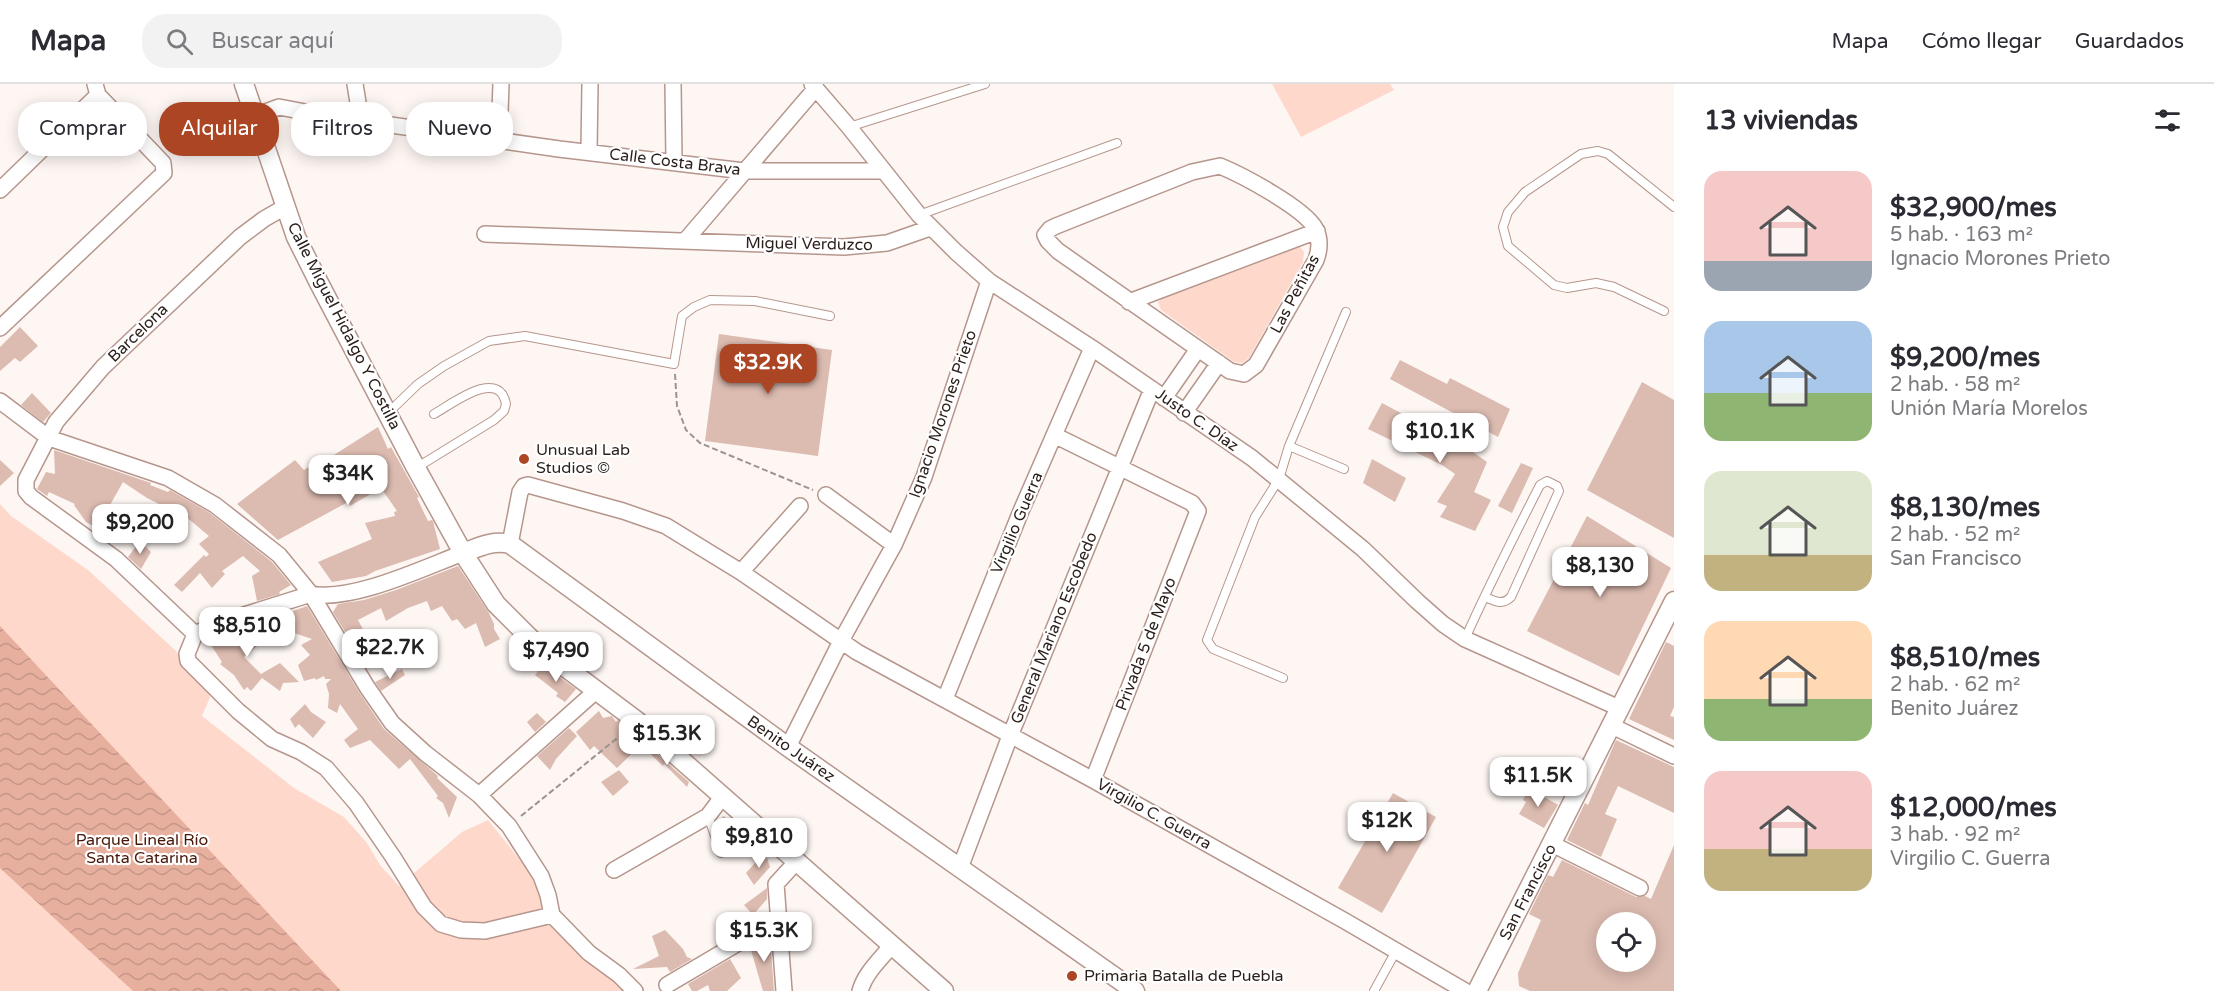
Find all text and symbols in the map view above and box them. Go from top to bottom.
search box [142,14,562,68]
text: Mapa [30,24,106,58]
icon: search [163,25,196,58]
text: Buscar aquí [211,28,334,54]
text: Mapa [1831,29,1889,54]
text: Cómo llegar [1922,29,2042,54]
text: Guardados [2075,29,2184,54]
chip: Comprar [18,102,147,156]
chip: Alquilar [159,102,279,156]
chip: Filtros [291,102,394,156]
chip: Nuevo [406,102,513,156]
icon: filters [2151,104,2184,137]
text: 13 viviendas [1704,105,1858,136]
street label: Calle Costa Brava [608,144,742,180]
text: $32,900/mes [1890,192,2057,223]
icon: home [1752,195,1824,267]
street label: Calle Miguel Hidalgo Y Costilla [283,219,405,433]
text: 5 hab. · 163 m² [1890,223,2033,247]
street label: Miguel Verduzco [745,233,873,255]
text: Ignacio Morones Prieto [1890,247,2110,271]
street label: Las Peñitas [1266,251,1324,337]
street label: Barcelona [104,299,172,367]
street label: Ignacio Morones Prieto [905,327,981,501]
text: $9,200/mes [1890,342,2040,373]
pin: $32.9K [719,344,817,395]
icon: home [1752,345,1824,417]
text: $32.9K [734,351,802,375]
text: 2 hab. · 58 m² [1890,373,2020,397]
street label: Justo C. Díaz [1152,384,1242,456]
text: Unión María Morelos [1890,397,2088,421]
pin: $10.1K [1391,413,1489,464]
text: $10.1K [1406,420,1474,444]
place label: Unusual Lab Studios © [536,440,630,478]
marker: Unusual Lab Studios © [517,452,531,466]
pin: $34K [312,455,384,506]
text: $34K [323,462,373,486]
street label: Virgilio Guerra [987,469,1047,577]
text: $8,130/mes [1890,492,2040,523]
icon: home [1752,495,1824,567]
pin: $9,200 [91,504,189,555]
text: $9,200 [106,511,174,535]
text: 2 hab. · 52 m² [1890,523,2020,547]
street label: General Mariano Escobedo [1006,529,1102,727]
pin: $8,130 [1551,547,1649,598]
text: San Francisco [1890,547,2022,571]
text: $8,130 [1566,554,1634,578]
street label: Privada 5 de Mayo [1111,574,1181,714]
pin: $8,510 [198,607,296,658]
text: $8,510 [213,614,281,638]
pin: $22.7K [341,629,439,680]
pin: $7,490 [507,632,605,683]
text: $22.7K [356,636,424,660]
text: $7,490 [523,639,589,663]
text: $8,510/mes [1890,642,2040,673]
icon: home [1752,645,1824,717]
text: 2 hab. · 62 m² [1890,673,2020,697]
text: Benito Juárez [1890,697,2018,721]
street label: Benito Juárez [743,711,839,787]
pin: $15.3K [618,715,716,766]
text: $15.3K [633,722,701,746]
pin: $11.5K [1489,757,1587,808]
text: $11.5K [1504,764,1572,788]
street label: Virgilio C. Guerra [1093,774,1215,854]
text: $12,000/mes [1890,792,2057,823]
icon: home [1752,795,1824,867]
pin: $12K [1351,802,1423,853]
text: $12K [1362,809,1412,833]
pin: $9,810 [710,818,808,869]
text: 3 hab. · 92 m² [1890,823,2020,847]
text: $9,810 [725,825,793,849]
park label: Parque Lineal Río Santa Catarina [76,830,208,868]
street label: San Francisco [1495,841,1561,943]
text: Virgilio C. Guerra [1890,847,2050,871]
pin: $15.3K [715,912,813,963]
map controls [1596,912,1656,972]
button: locate [1596,912,1656,972]
text: $15.3K [730,919,798,943]
place label: Primaria Batalla de Puebla [1084,966,1284,986]
marker: Primaria Batalla de Puebla [1065,969,1079,983]

